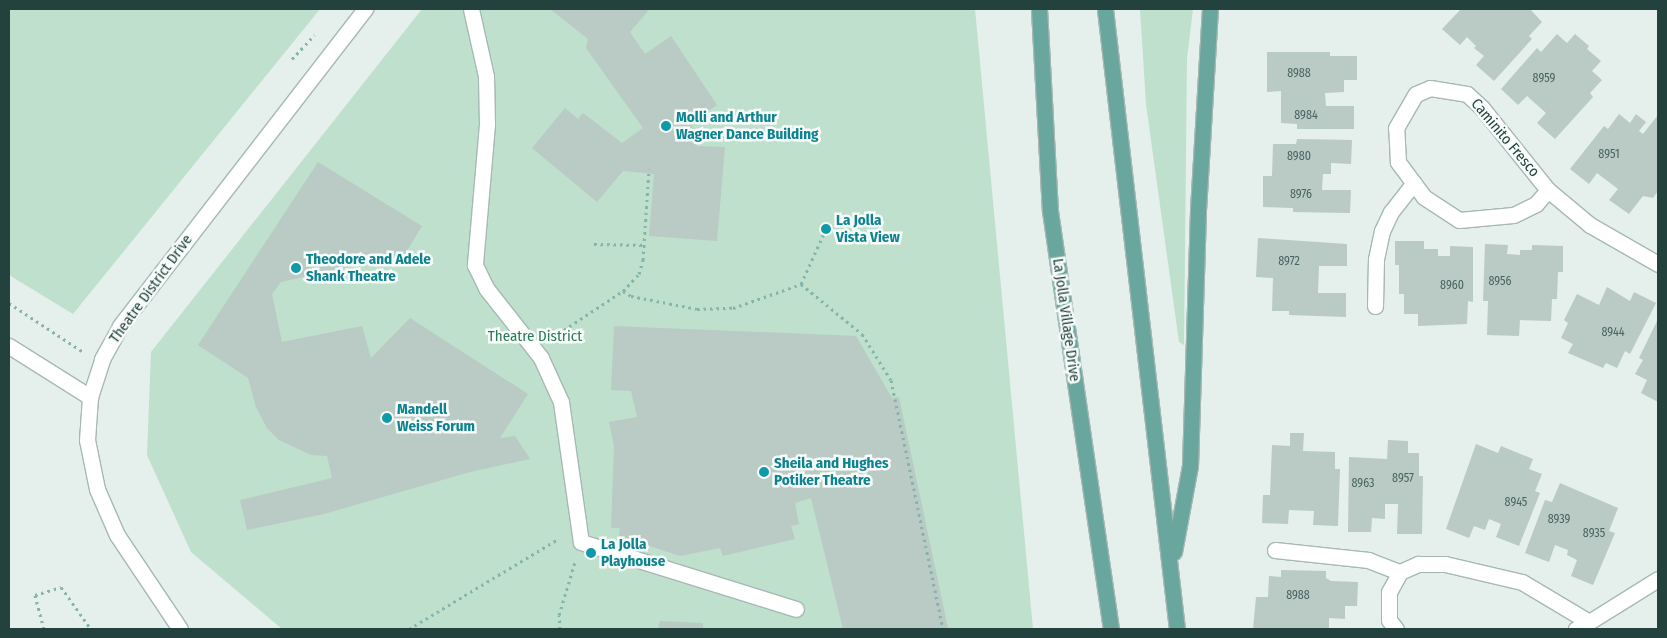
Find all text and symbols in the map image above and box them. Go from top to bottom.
house number: 8988 [1287,67,1311,81]
house number: 8959 [1533,72,1555,86]
street label: Caminito Fresco [1467,95,1543,181]
place label: Molli and Arthur Wagner Dance Building [676,108,818,143]
house number: 8984 [1294,109,1318,123]
marker: Molli and Arthur Wagner Dance Building [660,120,672,132]
house number: 8951 [1598,148,1620,162]
house number: 8980 [1287,150,1311,164]
house number: 8976 [1290,188,1312,202]
place label: La Jolla Vista View [836,211,900,246]
marker: La Jolla Vista View [820,223,832,235]
street label: Theatre District Drive [106,231,196,347]
place label: Theodore and Adele Shank Theatre [306,250,431,285]
house number: 8972 [1278,255,1300,269]
street label: La Jolla Village Drive [1048,257,1084,383]
marker: Theodore and Adele Shank Theatre [290,262,302,274]
house number: 8956 [1488,275,1512,289]
house number: 8960 [1440,279,1464,293]
house number: 8944 [1601,326,1625,340]
park label: Theatre District [488,328,582,346]
place label: Mandell Weiss Forum [397,400,475,435]
marker: Mandell Weiss Forum [381,412,393,424]
place label: Sheila and Hughes Potiker Theatre [774,454,889,489]
marker: Sheila and Hughes Potiker Theatre [758,466,770,478]
house number: 8957 [1392,472,1414,486]
house number: 8963 [1352,477,1374,491]
house number: 8945 [1505,496,1527,510]
house number: 8939 [1548,513,1570,527]
house number: 8935 [1583,527,1605,541]
place label: La Jolla Playhouse [601,535,665,570]
marker: La Jolla Playhouse [585,547,597,559]
house number: 8988 [1286,589,1310,603]

